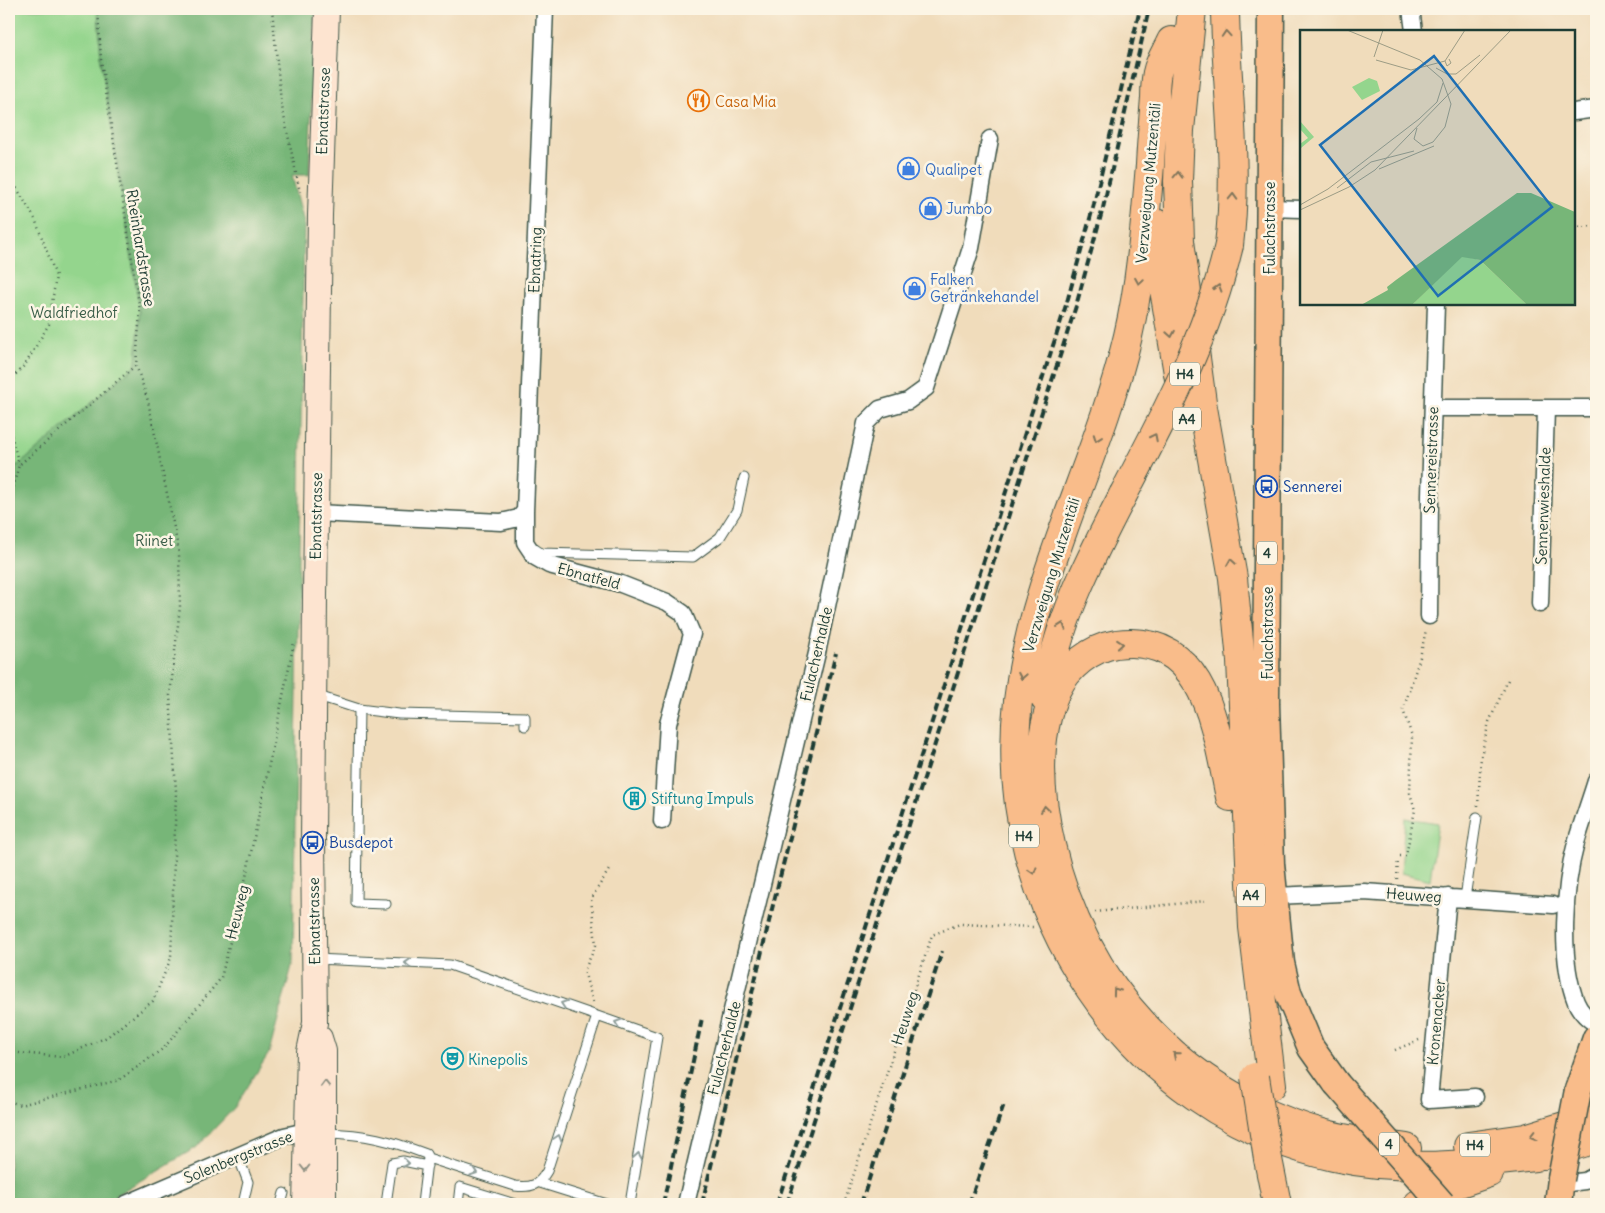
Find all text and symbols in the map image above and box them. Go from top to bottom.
one-way arrow [1221,30,1232,38]
inset map [1300,30,1575,305]
street label: Ebnatstrasse [312,67,334,155]
restaurant icon: Casa Mia [687,89,711,113]
place label: Casa Mia [715,92,777,111]
street label: Verzweigung Mutzentäli [1132,102,1164,264]
shop icon: Qualipet [897,157,921,181]
place label: Qualipet [925,160,982,179]
one-way arrow [1173,171,1184,179]
street label: Fulachstrasse [1260,182,1279,274]
street label: Rheinhardstrasse [122,188,160,308]
one-way arrow [1228,192,1238,200]
shop icon: Jumbo [918,196,942,220]
place label: Jumbo [946,199,992,218]
street label: Ebnatring [524,227,546,293]
place label: Falken Getränkehandel [930,270,1039,306]
shop icon: Falken Getränkehandel [902,276,926,300]
one-way arrow [1134,276,1144,285]
one-way arrow [1213,284,1223,292]
park label: Waldfriedhof [30,303,119,322]
one-way arrow [1165,330,1175,338]
road number: H4 [1170,362,1200,386]
street label: Sennereistrasse [1420,406,1442,514]
road number: A4 [1173,408,1201,430]
one-way arrow [1093,433,1103,441]
one-way arrow [1148,433,1158,442]
street label: Sennenwieshalde [1531,447,1555,565]
street label: Ebnatstrasse [306,472,326,560]
bus stop icon: Sennerei [1255,474,1279,498]
place label: Sennerei [1283,477,1342,496]
street label: Verzweigung Mutzentäli [1018,495,1084,655]
park label: Riinet [135,531,173,550]
road number: 4 [1257,542,1277,564]
one-way arrow [1226,558,1237,566]
street label: Ebnatfeld [556,559,623,594]
street label: Fulachstrasse [1258,587,1277,679]
street label: Fulacherhalde [796,605,836,703]
one-way arrow [1057,623,1067,631]
one-way arrow [1116,639,1124,650]
one-way arrow [1017,671,1027,680]
building icon: Stiftung Impuls [623,786,647,810]
place label: Stiftung Impuls [651,789,754,808]
one-way arrow [1040,805,1051,813]
road number: H4 [1009,824,1039,848]
bus stop icon: Busdepot [301,830,325,854]
place label: Busdepot [329,833,393,852]
one-way arrow [1027,866,1037,875]
street label: Ebnatstrasse [304,877,324,965]
street label: Heuweg [221,883,253,941]
road number: A4 [1237,884,1265,906]
street label: Heuweg [1386,884,1442,906]
one-way arrow [404,958,412,968]
street label: Kronenacker [1423,978,1449,1066]
one-way arrow [1113,987,1122,997]
street label: Heuweg [887,989,923,1047]
street label: Fulacherhalde [703,999,745,1097]
one-way arrow [560,1000,569,1010]
one-way arrow [614,1019,623,1029]
theatre icon: Kinepolis [440,1047,464,1071]
place label: Kinepolis [468,1050,528,1069]
one-way arrow [1173,1053,1182,1061]
one-way arrow [320,1080,330,1088]
street label: Solenbergstrasse [181,1127,295,1187]
one-way arrow [1529,1130,1537,1140]
road number: 4 [1379,1132,1399,1156]
one-way arrow [552,1134,562,1142]
road number: H4 [1460,1134,1490,1156]
one-way arrow [632,1152,643,1160]
one-way arrow [402,1157,410,1168]
one-way arrow [300,1164,310,1172]
one-way arrow [470,1166,478,1176]

